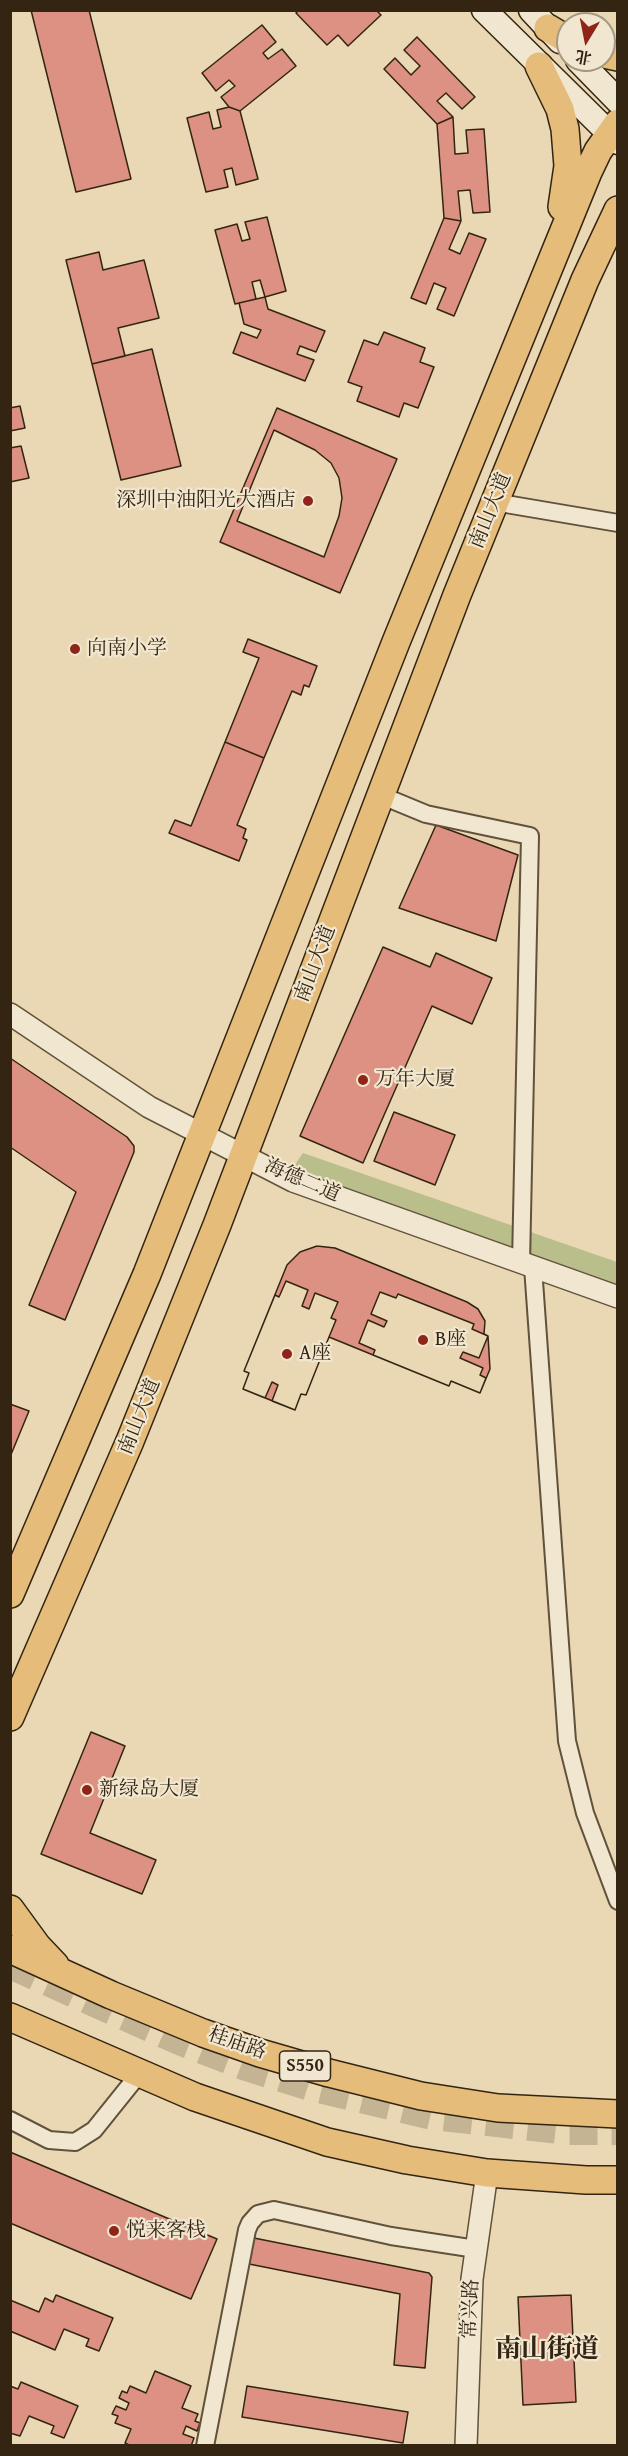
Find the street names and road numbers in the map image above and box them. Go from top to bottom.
street label: 南山大道 [465,469,517,553]
street label: 南山大道 [290,922,342,1006]
street label: 海德二道 [260,1154,344,1208]
street label: 南山大道 [114,1375,166,1459]
street label: 桂庙路 [205,2023,269,2065]
road number: S550 [280,2051,330,2081]
street label: 常兴路 [457,2278,485,2340]

